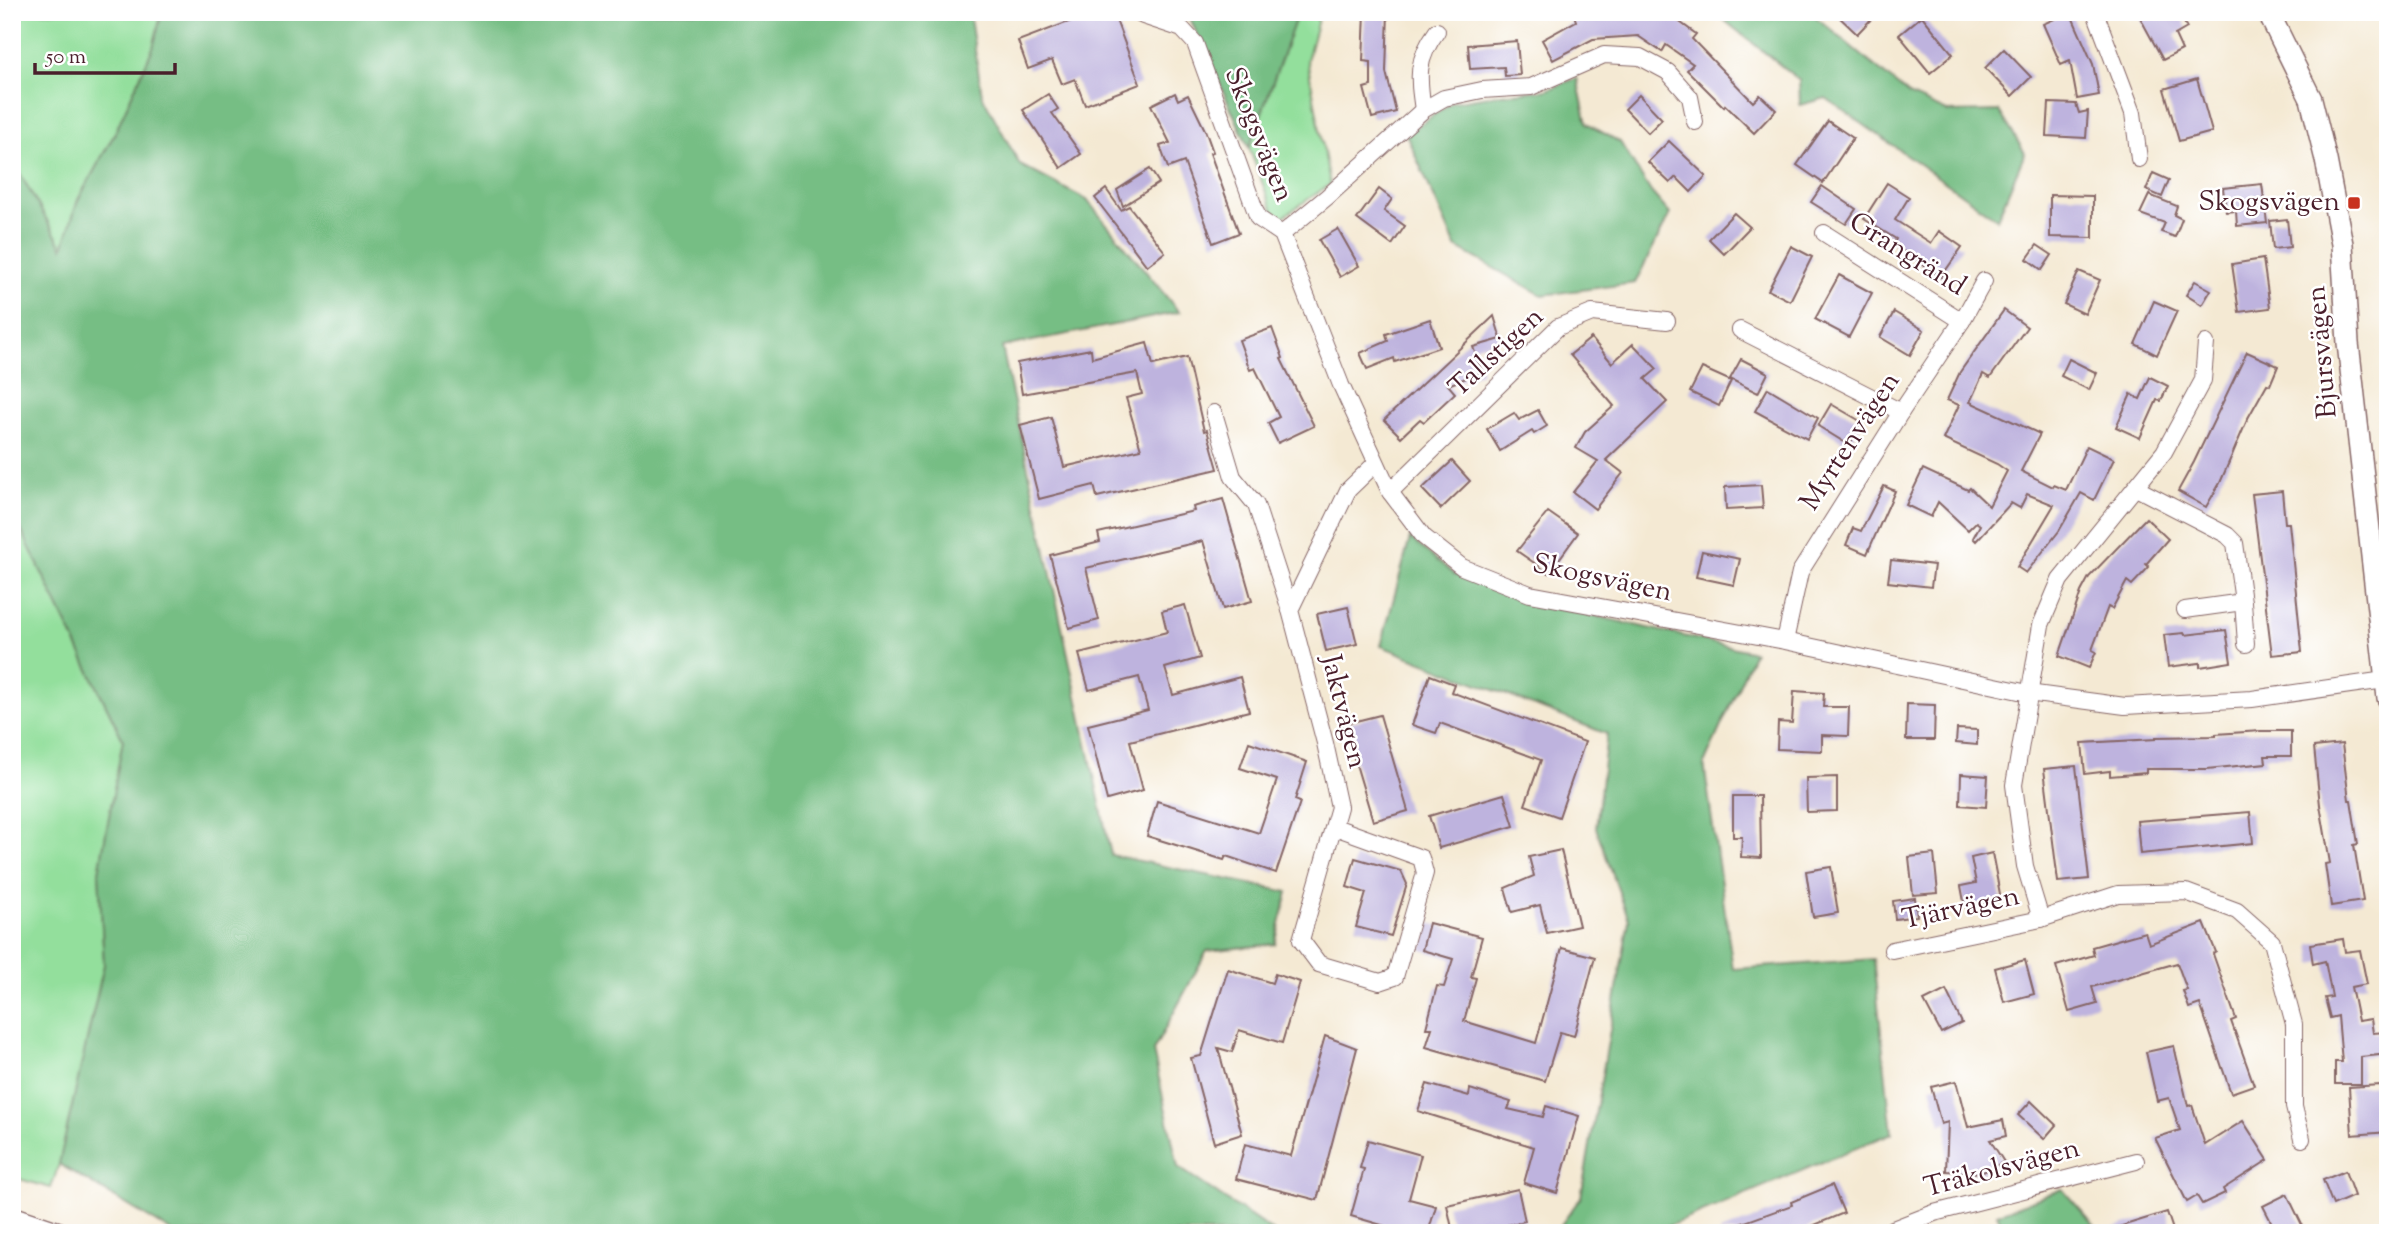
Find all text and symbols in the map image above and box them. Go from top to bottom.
scale bar [35,32,175,76]
text: 50 m [45,43,86,73]
street label: Skogsvägen [1213,62,1303,208]
place label: Skogsvägen [2198,183,2340,223]
marker: Skogsvägen [2346,195,2362,211]
street label: Grangränd [1841,203,1974,307]
street label: Bjursvägen [2297,284,2349,420]
street label: Tallstigen [1440,298,1554,408]
street label: Myrtenvägen [1791,365,1911,519]
street label: Skogsvägen [1528,545,1676,613]
street label: Jaktvägen [1309,649,1376,773]
street label: Tjärvägen [1899,877,2023,941]
street label: Träkolsvägen [1920,1129,2084,1209]

